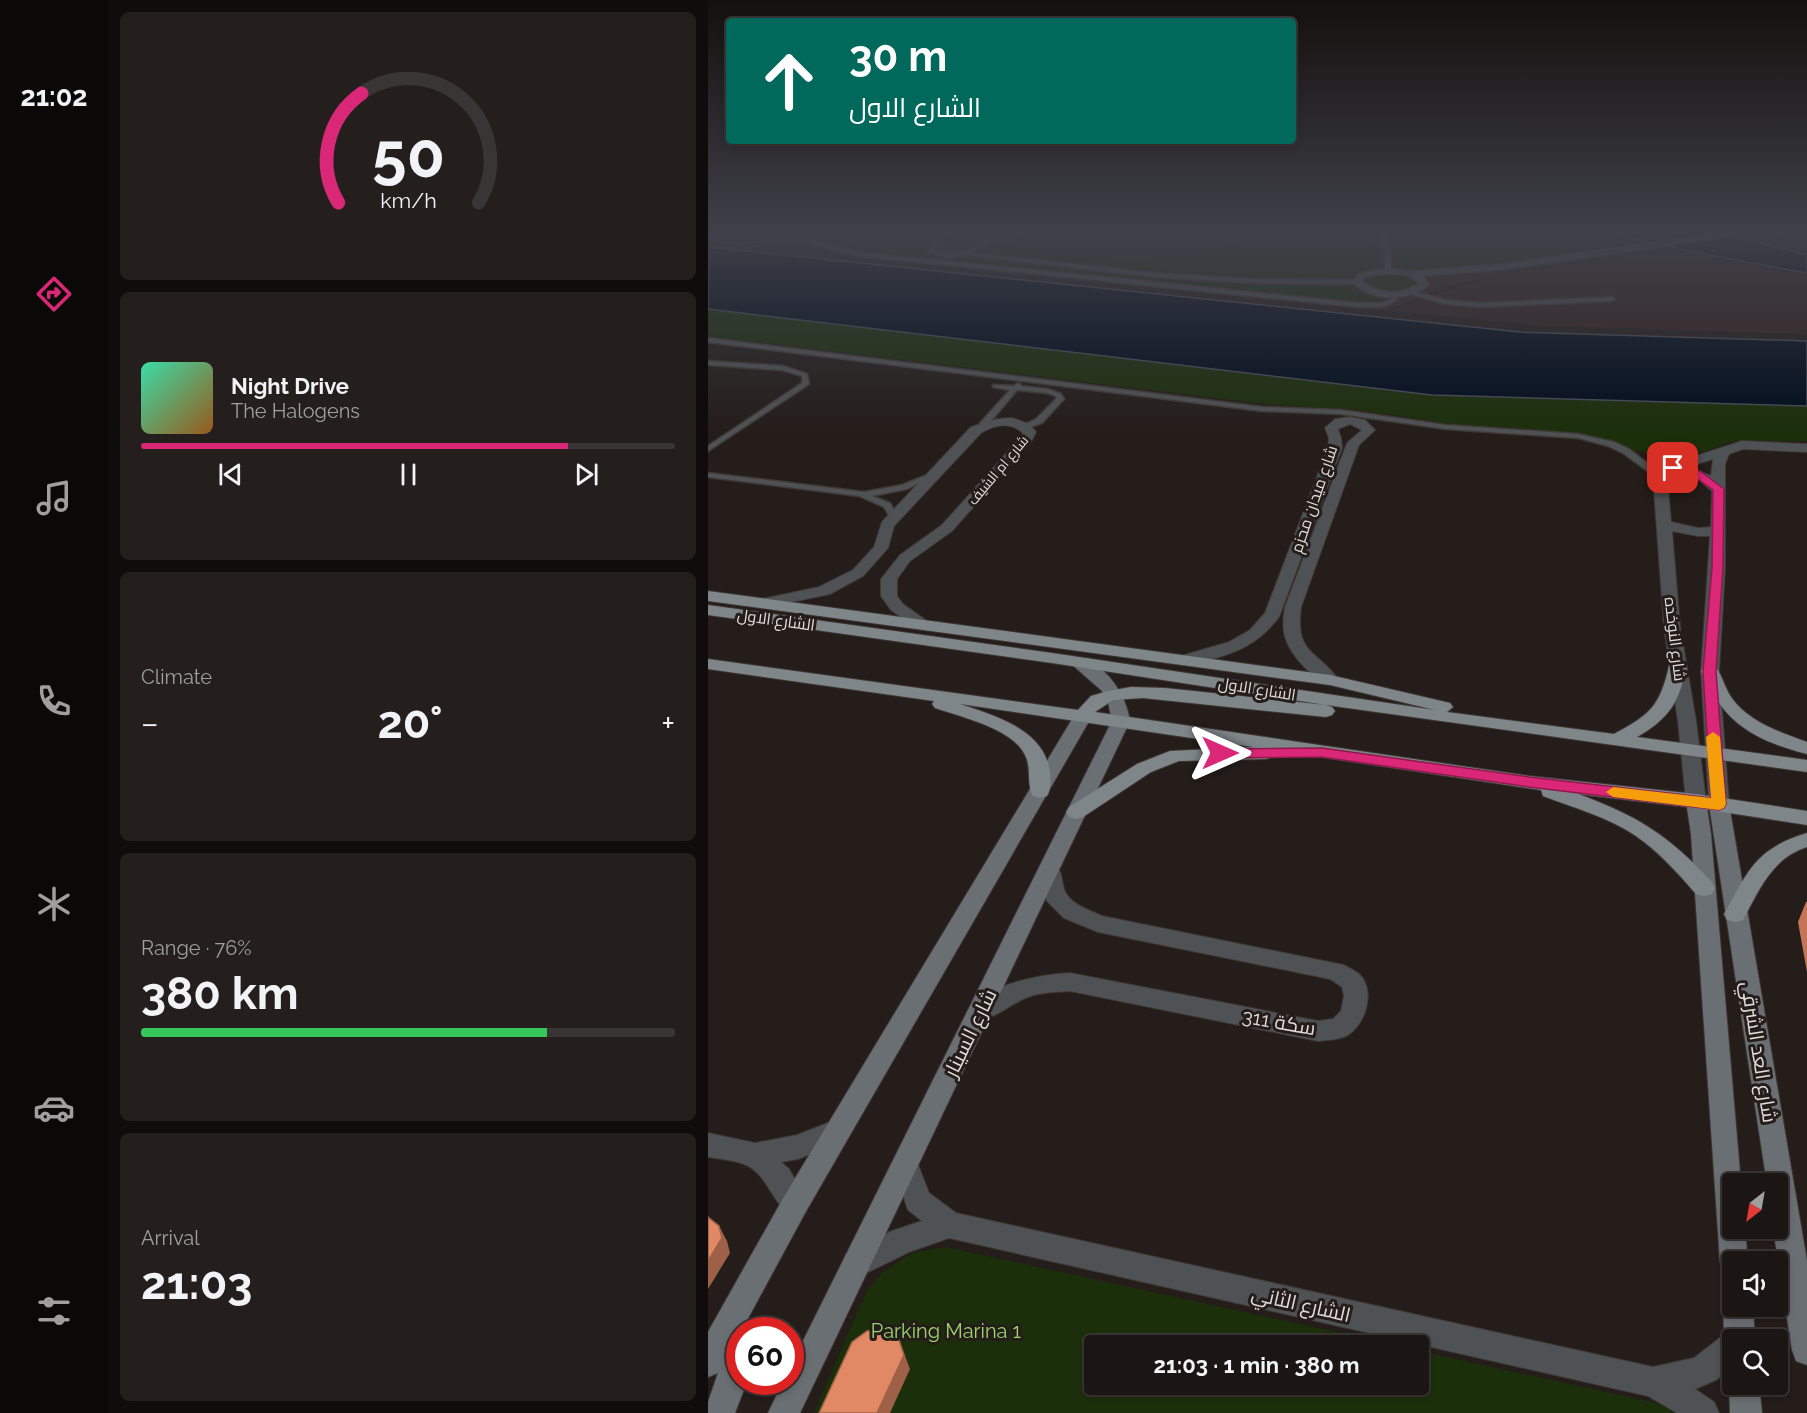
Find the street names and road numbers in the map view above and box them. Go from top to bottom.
street label: شارع ام الشيف [964,432,1033,509]
street label: شارع ميدان محزم [1287,443,1343,556]
street label: شارع النوخده [1658,596,1690,682]
street label: الشارع الاول [736,605,816,637]
street label: الشارع الاول [1217,673,1297,706]
street label: شارع العد الشرقي [1732,980,1782,1125]
street label: شارع السينار [938,985,1003,1083]
street label: سكة 311 [1240,1004,1318,1040]
street label: الشارع الثاني [1248,1281,1353,1331]

